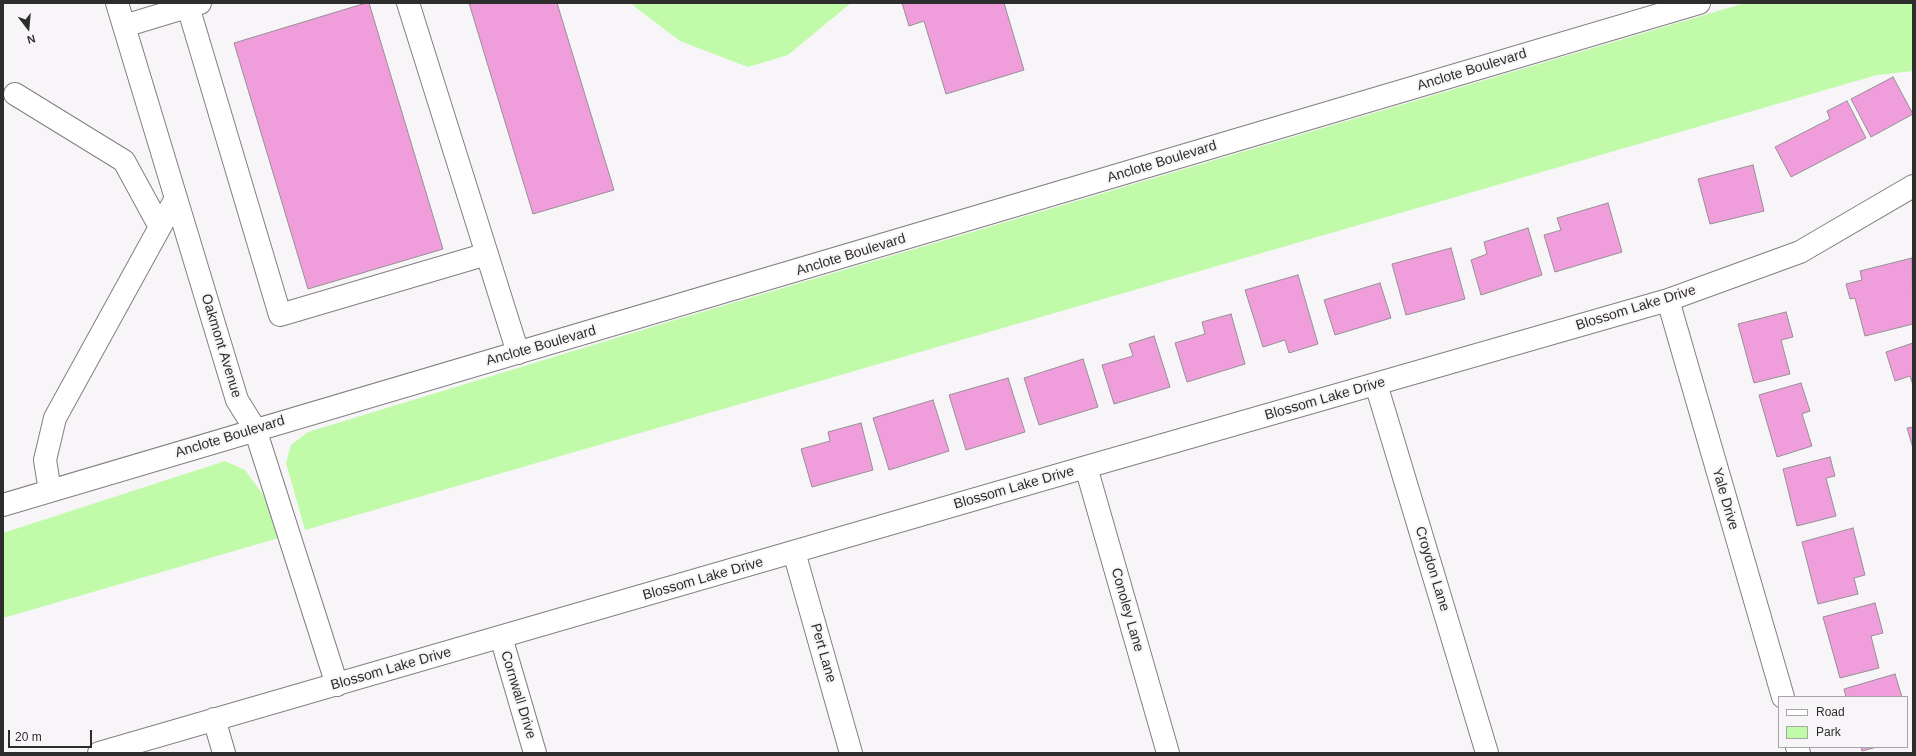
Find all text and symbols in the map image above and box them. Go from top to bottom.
north arrow [8,8,48,48]
text: N [26,33,37,46]
street label: Anclote Boulevard [1415,45,1529,95]
street label: Anclote Boulevard [1105,137,1219,187]
street label: Anclote Boulevard [794,230,908,280]
street label: Blossom Lake Drive [1574,282,1698,334]
street label: Oakmont Avenue [197,292,245,400]
street label: Anclote Boulevard [484,322,598,370]
street label: Blossom Lake Drive [1263,374,1387,424]
street label: Anclote Boulevard [173,412,287,462]
street label: Blossom Lake Drive [952,463,1076,513]
street label: Yale Drive [1708,466,1742,532]
street label: Croydon Lane [1411,524,1453,614]
street label: Blossom Lake Drive [641,554,765,604]
street label: Conoley Lane [1107,566,1147,654]
street label: Pert Lane [807,622,839,684]
street label: Blossom Lake Drive [329,644,453,694]
street label: Cornwall Drive [497,649,539,741]
legend [1778,696,1908,748]
text: Road [1816,705,1845,719]
scale bar [10,722,94,748]
text: Park [1816,725,1841,739]
text: 20 m [15,730,42,744]

